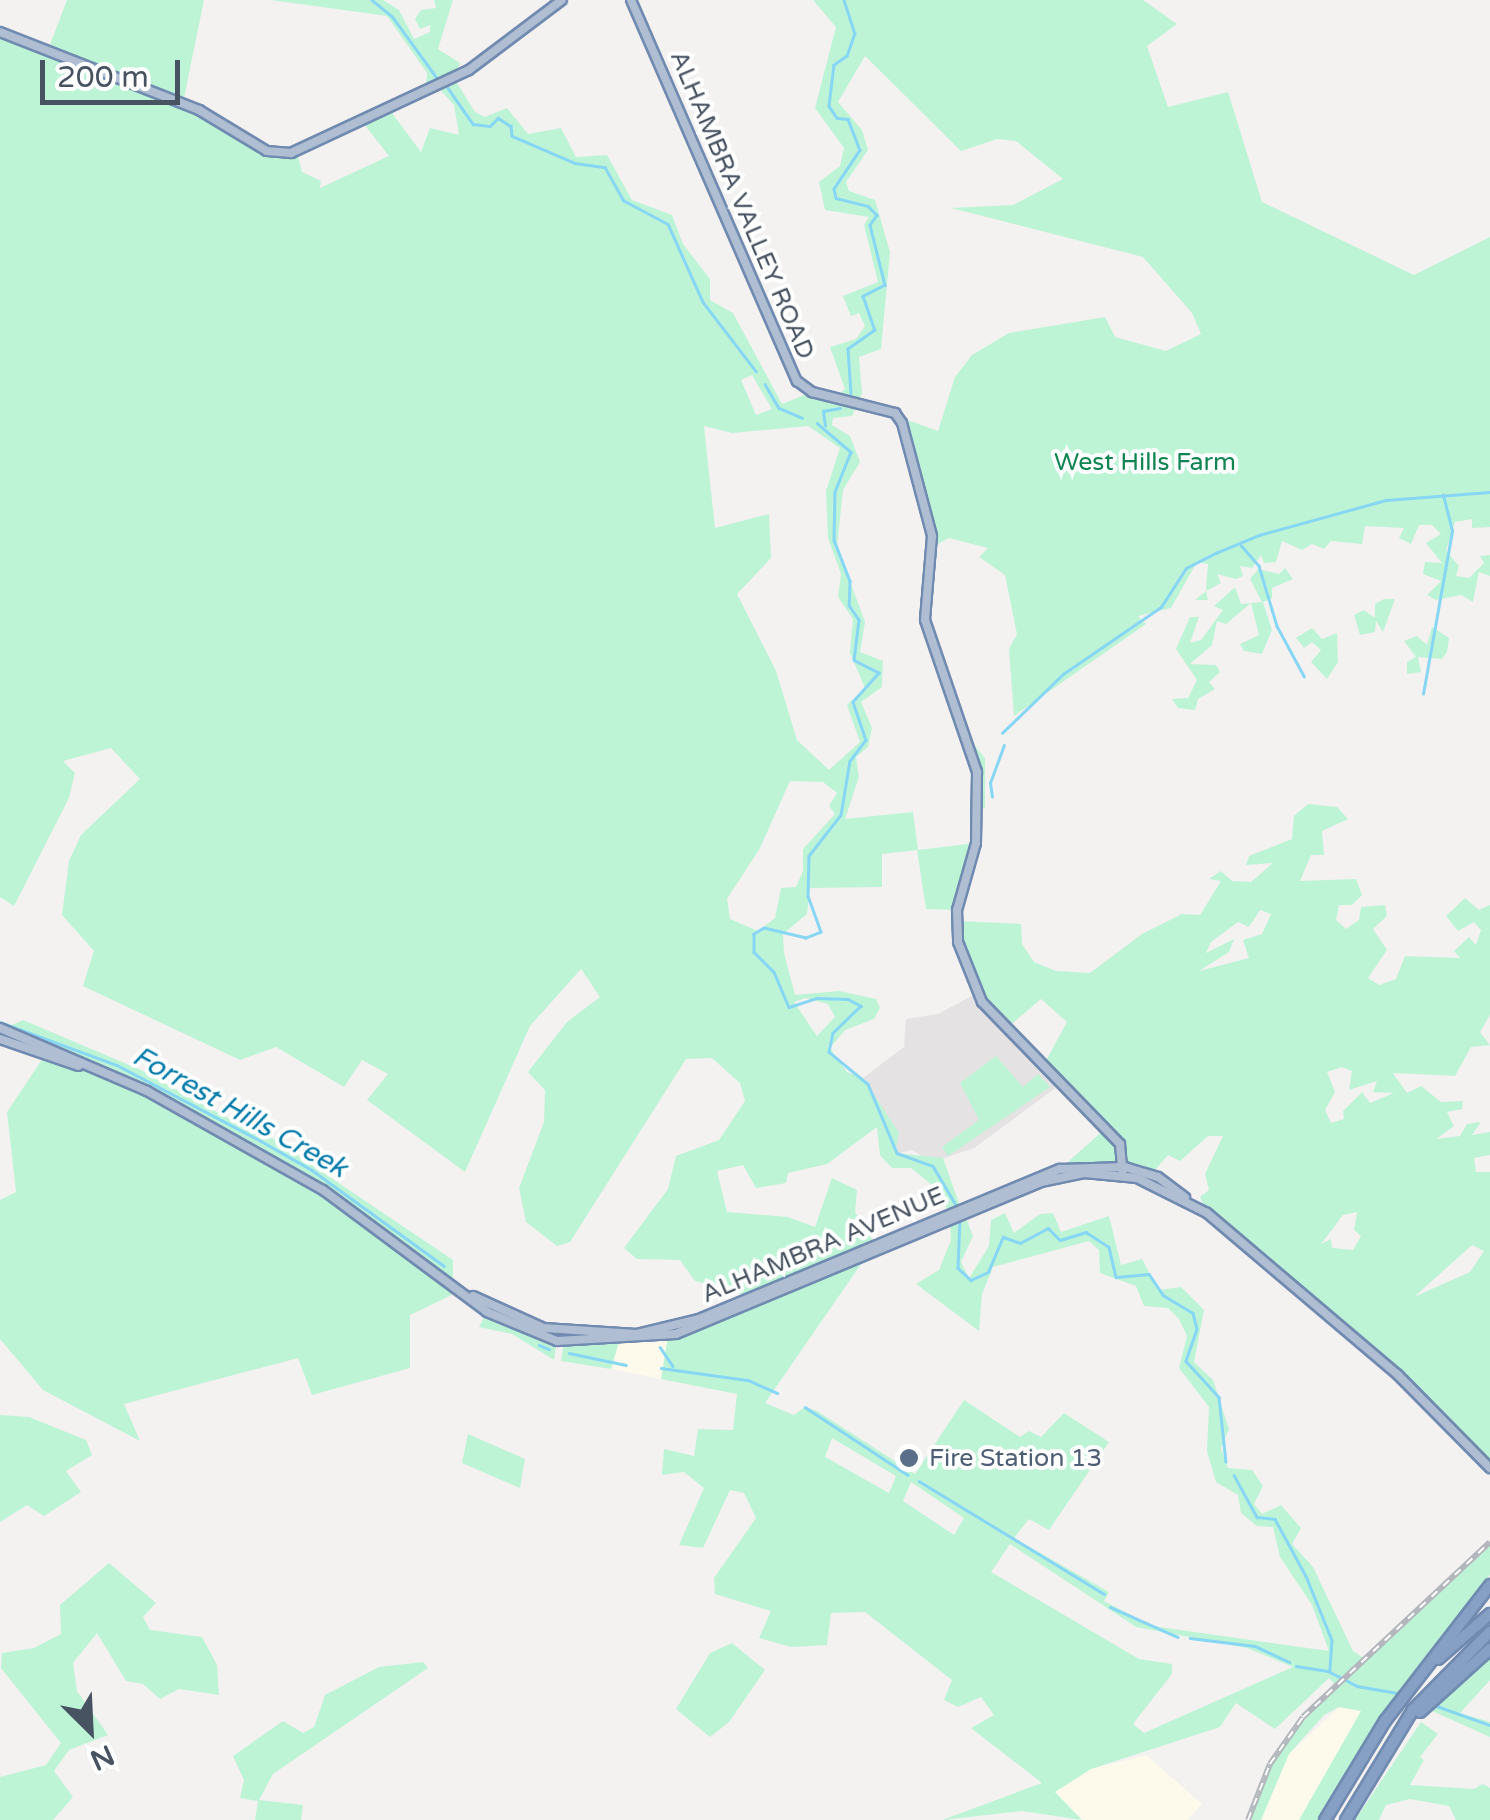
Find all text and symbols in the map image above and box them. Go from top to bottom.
scale bar [45,40,185,102]
street label: ALHAMBRA VALLEY ROAD [663,46,821,364]
text: 200 m [57,59,149,96]
park label: West Hills Farm [1054,447,1236,477]
water label: Forrest Hills Creek [127,1039,353,1185]
street label: ALHAMBRA AVENUE [697,1180,949,1310]
place label: Fire Station 13 [929,1443,1102,1473]
marker: Fire Station 13 [898,1447,920,1469]
north arrow [40,1680,140,1780]
text: N [85,1737,119,1778]

